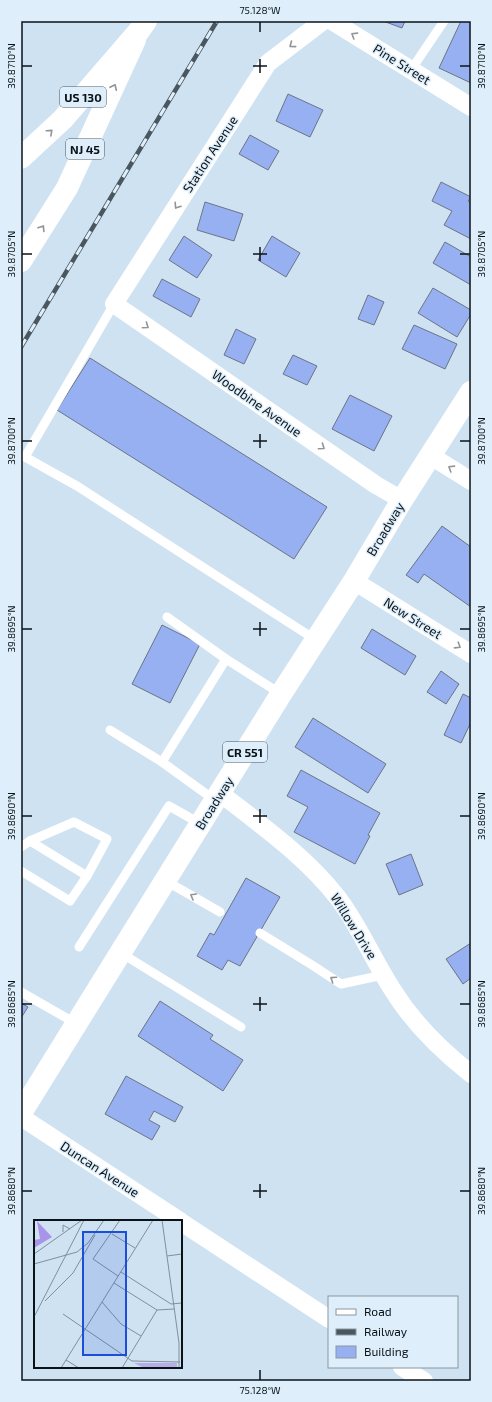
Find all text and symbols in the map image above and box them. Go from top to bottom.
text: 75.128°W [239,4,281,16]
one-way arrow [351,32,358,39]
one-way arrow [290,40,297,47]
street label: Pine Street [370,40,434,88]
text: 39.8710°N [5,43,17,89]
text: 39.8710°N [475,43,487,89]
one-way arrow [109,84,117,91]
road number: US 130 [60,87,106,107]
street label: Station Avenue [179,112,241,196]
one-way arrow [45,129,53,136]
road number: NJ 45 [66,139,104,159]
one-way arrow [174,202,181,209]
one-way arrow [37,225,45,232]
text: 39.8705°N [5,231,17,277]
text: 39.8705°N [475,231,487,277]
one-way arrow [142,321,149,329]
street label: Woodbine Avenue [209,366,305,440]
text: 39.8700°N [5,417,17,465]
text: 39.8700°N [475,417,487,465]
one-way arrow [318,442,325,450]
one-way arrow [448,466,455,473]
street label: Broadway [363,499,407,559]
street label: New Street [381,594,445,642]
text: 39.8695°N [5,605,17,653]
text: 39.8695°N [475,605,487,653]
one-way arrow [454,642,461,649]
road number: CR 551 [223,742,267,762]
street label: Broadway [191,773,237,833]
text: 39.8690°N [5,792,17,840]
text: 39.8690°N [475,792,487,840]
street label: Willow Drive [327,890,381,962]
one-way arrow [190,894,197,901]
one-way arrow [330,976,337,983]
text: 39.8685°N [5,980,17,1028]
text: 39.8685°N [475,980,487,1028]
street label: Duncan Avenue [58,1138,142,1200]
text: 39.8680°N [5,1167,17,1215]
text: 39.8680°N [475,1167,487,1215]
inset map [34,1220,182,1368]
legend [328,1296,458,1368]
text: Road [364,1304,392,1318]
text: Railway [364,1324,408,1338]
text: Building [364,1344,409,1358]
text: 75.128°W [239,1384,281,1396]

